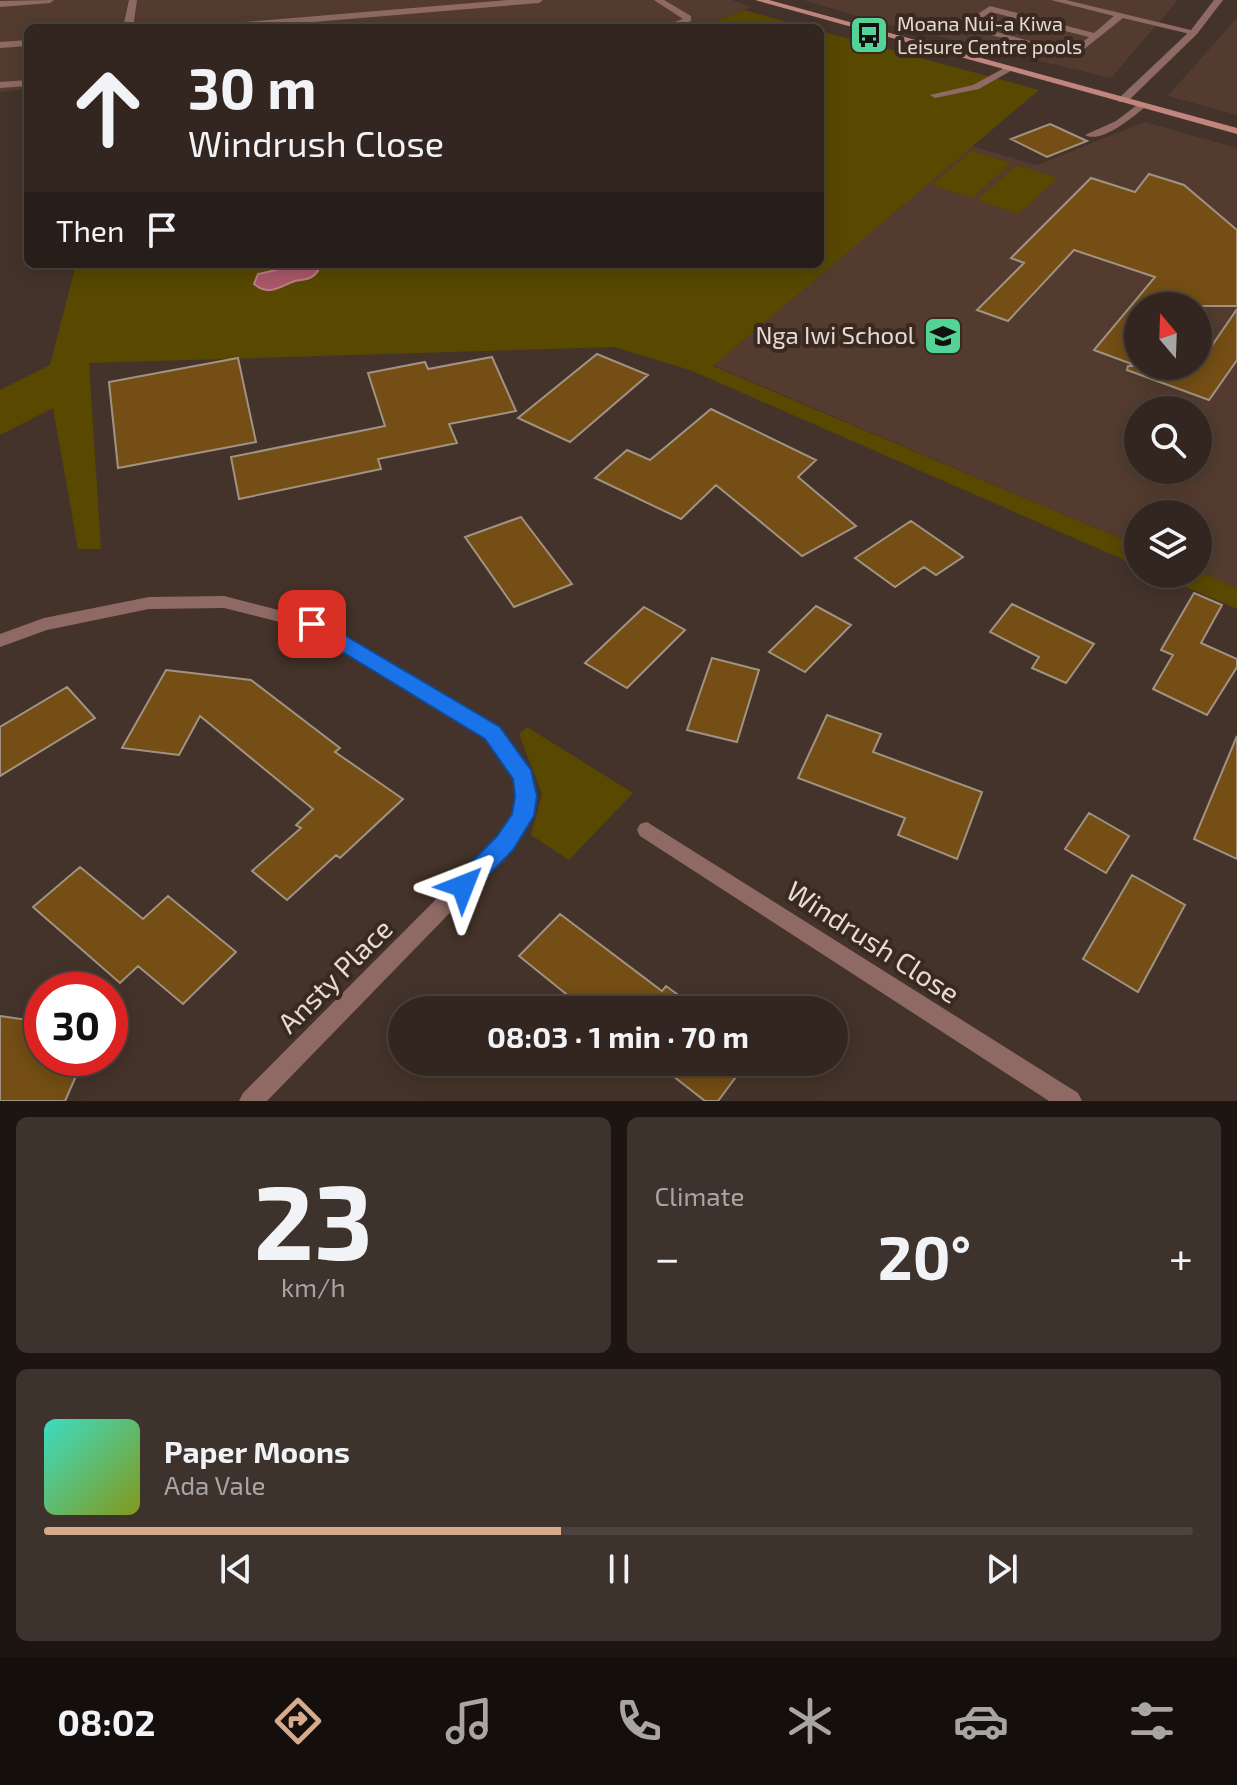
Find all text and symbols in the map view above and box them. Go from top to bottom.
place label: Moana Nui-a Kiwa Leisure Centre pools [897,11,1082,58]
bus stop icon: Moana Nui-a Kiwa Leisure Centre pools [848,14,890,56]
text: 30 m [188,53,317,120]
icon: ahead [56,56,160,160]
text: Windrush Close [188,121,444,164]
icon: arrive [140,208,184,252]
text: Then [56,212,124,248]
north arrow [1124,292,1212,380]
map controls [1124,292,1212,588]
school or university icon: Nga Iwi School [922,315,964,357]
place label: Nga Iwi School [755,320,915,349]
button: search [1124,396,1212,484]
button: layers [1124,500,1212,588]
pin [278,590,346,658]
icon: arrive [290,602,334,646]
position arrow [421,844,505,928]
street label: Windrush Close [781,873,966,1010]
street label: Ansty Place [270,911,399,1040]
speed limit sign: 30 [24,972,128,1076]
text: 08:03 · 1 min · 70 m [487,1018,749,1054]
text: 23 [254,1156,373,1281]
text: Climate [655,1180,744,1211]
text: 20° [878,1220,971,1292]
text: − [655,1230,680,1283]
text: + [1169,1230,1193,1283]
text: km/h [281,1271,346,1302]
text: Paper Moons [164,1433,350,1469]
text: Ada Vale [164,1469,266,1500]
icon: previous [214,1547,258,1591]
icon: pause [597,1547,641,1591]
icon: next [980,1547,1024,1591]
icon: directions [270,1693,326,1749]
icon: music [441,1693,497,1749]
icon: phone [611,1693,667,1749]
icon: climate [782,1693,838,1749]
icon: car [953,1693,1009,1749]
icon: filters [1124,1693,1180,1749]
text: 08:02 [57,1700,155,1743]

